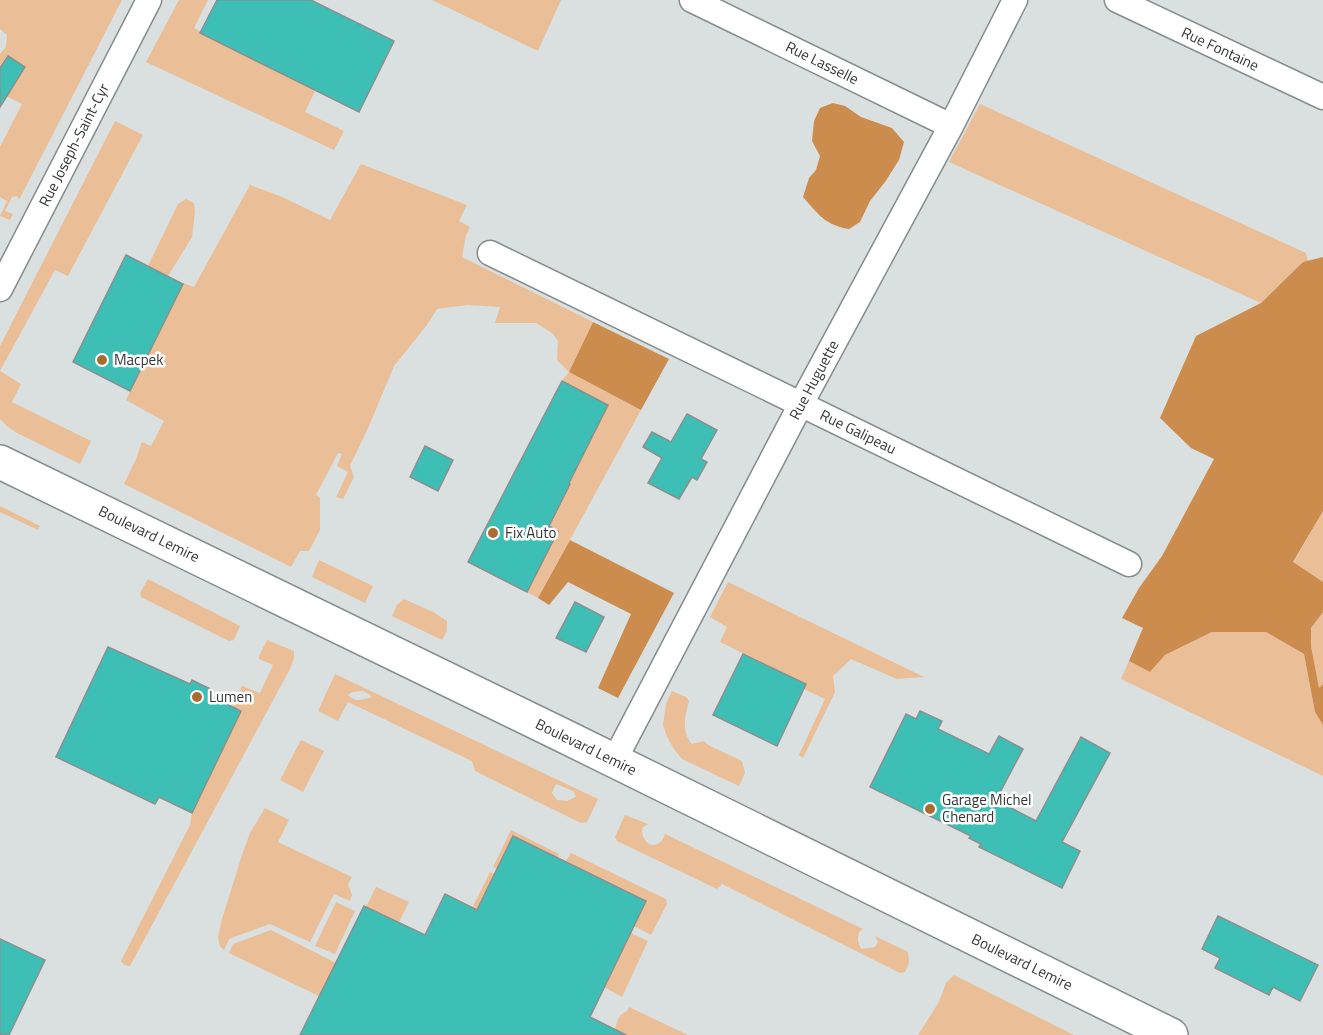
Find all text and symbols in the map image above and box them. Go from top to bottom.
street label: Rue Fontaine [1178,21,1263,77]
street label: Rue Lasselle [782,35,863,90]
street label: Rue Joseph-Saint-Cyr [33,79,115,210]
street label: Rue Huguette [783,336,844,424]
place label: Macpek [114,348,163,371]
marker: Macpek [95,353,109,367]
street label: Rue Galipeau [816,403,900,460]
street label: Boulevard Lemire [95,499,204,568]
place label: Fix Auto [505,521,556,544]
marker: Fix Auto [486,526,500,540]
place label: Lumen [209,685,252,708]
marker: Lumen [190,690,204,704]
street label: Boulevard Lemire [532,712,641,781]
place label: Garage Michel Chenard [942,788,1032,828]
marker: Garage Michel Chenard [923,802,937,816]
street label: Boulevard Lemire [968,927,1077,996]

